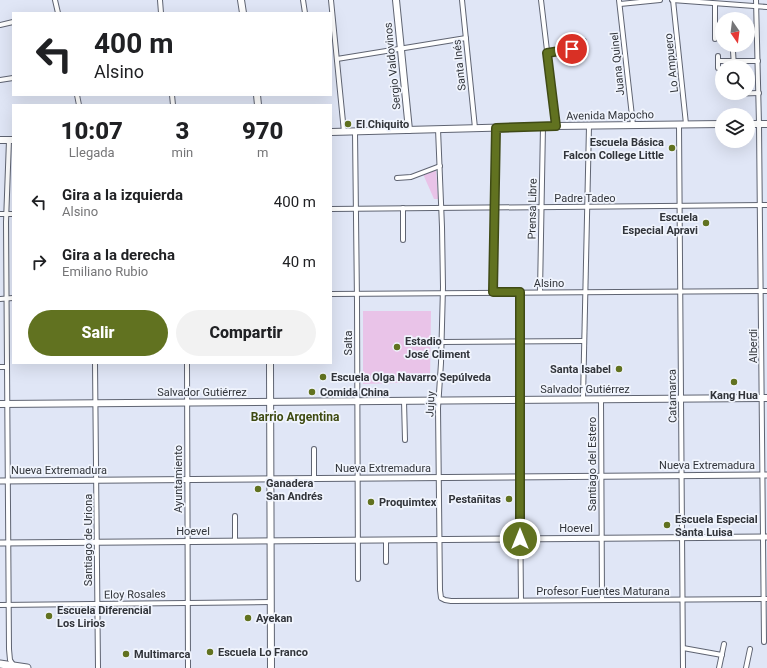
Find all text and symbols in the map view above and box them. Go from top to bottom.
north arrow [715,12,755,52]
map controls [715,12,755,148]
street label: Sergio Valdovinos [381,21,404,110]
text: 400 m [94,27,173,60]
icon: left [28,28,80,80]
pin [555,32,589,66]
street label: Juana Quinel [608,32,627,96]
street label: Lo Ampuero [662,33,681,93]
street label: Santa Inés [450,38,469,91]
icon: arrive [561,38,583,60]
button: search [715,60,755,100]
text: Alsino [94,61,144,82]
street label: Avenida Mapocho [566,108,654,123]
button: layers [715,108,755,148]
text: 10:07 [61,117,123,145]
text: 3 [175,117,189,145]
text: 970 [242,117,283,145]
place label: El Chiquito [356,118,409,131]
marker: El Chiquito [343,119,353,129]
place label: Escuela Básica Falcon College Little [563,136,664,162]
marker: Escuela Básica Falcon College Little [667,143,677,153]
text: Llegada [69,145,115,160]
text: min [172,145,193,160]
text: m [257,145,268,160]
street label: Prensa Libre [525,178,540,240]
text: Gira a la izquierda [62,186,183,204]
icon: left [28,191,50,213]
street label: Padre Tadeo [554,192,616,205]
text: 400 m [274,193,316,211]
text: Alsino [62,204,98,219]
place label: Escuela Especial Apravi [622,211,698,237]
marker: Escuela Especial Apravi [701,218,711,228]
text: Gira a la derecha [62,246,175,264]
icon: right [28,251,50,273]
text: 40 m [282,253,316,271]
text: Emiliano Rubio [62,264,148,279]
street label: Alsino [534,277,564,290]
button: Salir [28,310,168,356]
button: Compartir [176,310,316,356]
street label: Alberdi [747,329,760,363]
street label: Salta [342,331,355,355]
place label: Estadio José Climent [405,335,470,361]
marker: Estadio José Climent [392,342,402,352]
place label: Santa Isabel [550,363,611,376]
marker: Santa Isabel [614,364,624,374]
street label: Catamarca [666,369,679,423]
place label: Escuela Olga Navarro Sepúlveda [331,371,491,384]
marker: Escuela Olga Navarro Sepúlveda [318,372,328,382]
marker: Kang Hua [729,377,739,387]
street label: Salvador Gutiérrez [540,383,630,396]
street label: Salvador Gutiérrez [157,386,247,399]
place label: Comida China [320,386,389,399]
marker: Comida China [307,387,317,397]
place label: Kang Hua [710,389,758,402]
street label: Jujuy [423,390,438,417]
district label: Barrio Argentina [251,410,340,424]
street label: Santiago del Estero [586,417,599,511]
street label: Ayuntamiento [172,445,185,513]
street label: Nueva Extremadura [659,459,755,472]
street label: Nueva Extremadura [335,462,431,475]
street label: Nueva Extremadura [11,464,107,477]
place label: Ganadera San Andrés [266,477,323,503]
marker: Ganadera San Andrés [253,484,263,494]
place label: Pestañitas [448,493,501,506]
street label: Santiago de Uriona [82,494,95,586]
marker: Pestañitas [504,494,514,504]
place label: Proquimtex [379,496,437,509]
marker: Proquimtex [366,497,376,507]
place label: Escuela Especial Santa Luisa [675,513,758,539]
position arrow [499,518,541,560]
marker: Escuela Especial Santa Luisa [662,520,672,530]
street label: Hoevel [559,522,593,535]
street label: Hoevel [176,525,210,538]
street label: Profesor Fuentes Maturana [536,585,670,598]
street label: Eloy Rosales [104,587,166,602]
place label: Escuela Diferencial Los Lirios [57,604,152,630]
marker: Escuela Diferencial Los Lirios [44,611,54,621]
place label: Ayekan [256,612,292,625]
marker: Ayekan [243,613,253,623]
place label: Escuela Lo Franco [218,646,308,659]
marker: Escuela Lo Franco [205,647,215,657]
place label: Multimarca [134,648,190,661]
marker: Multimarca [121,649,131,659]

